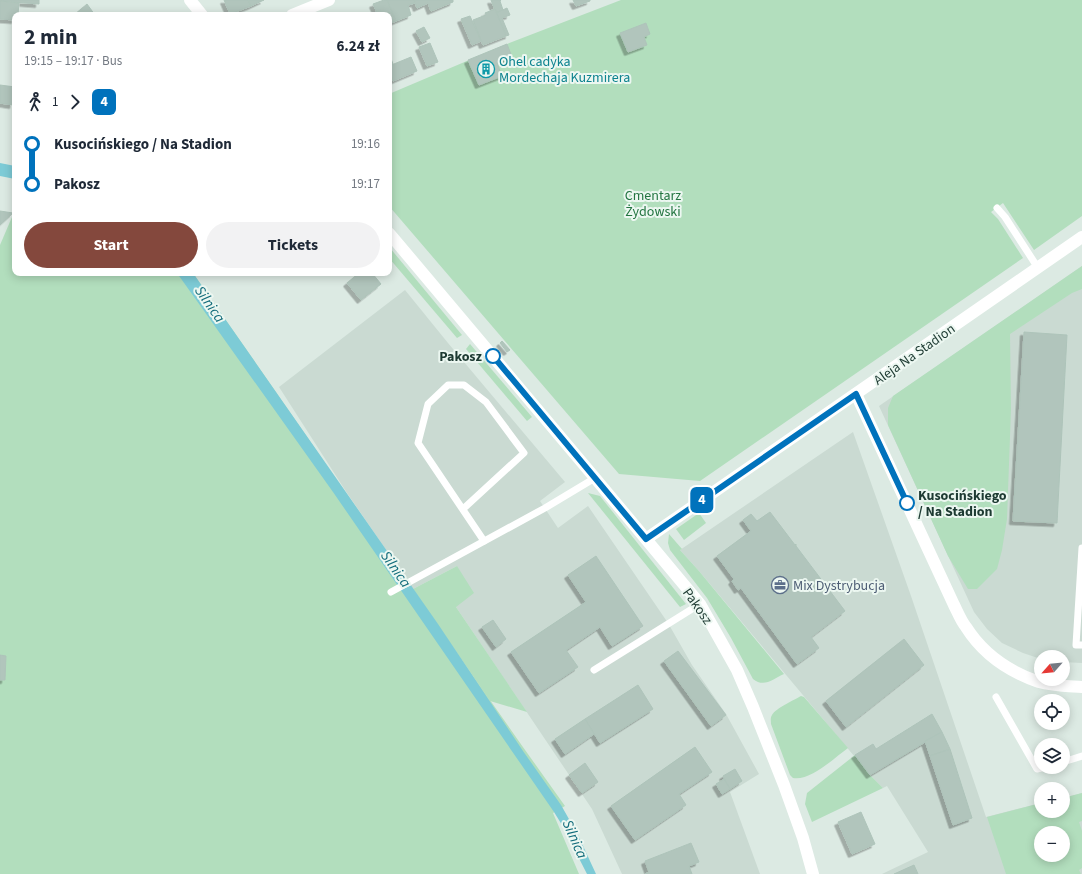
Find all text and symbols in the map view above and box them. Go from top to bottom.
text: 2 min [24,21,78,53]
text: 6.24 zł [336,36,380,57]
text: 19:15 – 19:17 · Bus [24,52,122,70]
place label: Ohel cadyka Mordechaja Kuzmirera [499,52,630,88]
building icon: Ohel cadyka Mordechaja Kuzmirera [476,59,496,79]
icon: walk [24,91,46,113]
icon: forward [64,91,86,113]
text: 4 [100,92,108,112]
text: 1 [52,93,58,111]
text: Kusocińskiego / Na Stadion [54,134,232,155]
text: 19:16 [351,135,380,153]
text: Pakosz [54,174,100,195]
text: 19:17 [351,175,380,193]
park label: Cmentarz Żydowski [625,186,681,222]
button: Start [24,222,198,268]
button: Tickets [206,222,380,268]
water label: Silnica [189,282,230,327]
street label: Aleja Na Stadion [870,319,959,390]
place label: Pakosz [439,347,483,367]
marker: Pakosz [485,348,501,364]
place label: Kusocińskiego / Na Stadion [918,486,1007,522]
line badge: 4 [689,487,715,513]
text: 4 [698,490,706,510]
marker: Kusocińskiego / Na Stadion [899,495,915,511]
water label: Silnica [375,547,416,592]
office icon: Mix Dystrybucja [770,575,790,595]
place label: Mix Dystrybucja [793,576,885,596]
street label: Pakosz [677,584,717,629]
north arrow [1034,650,1070,686]
map controls [1034,650,1070,862]
button: locate [1034,694,1070,730]
button: layers [1034,738,1070,774]
button: + [1034,782,1070,818]
water label: Silnica [557,816,592,862]
button: − [1034,826,1070,862]

